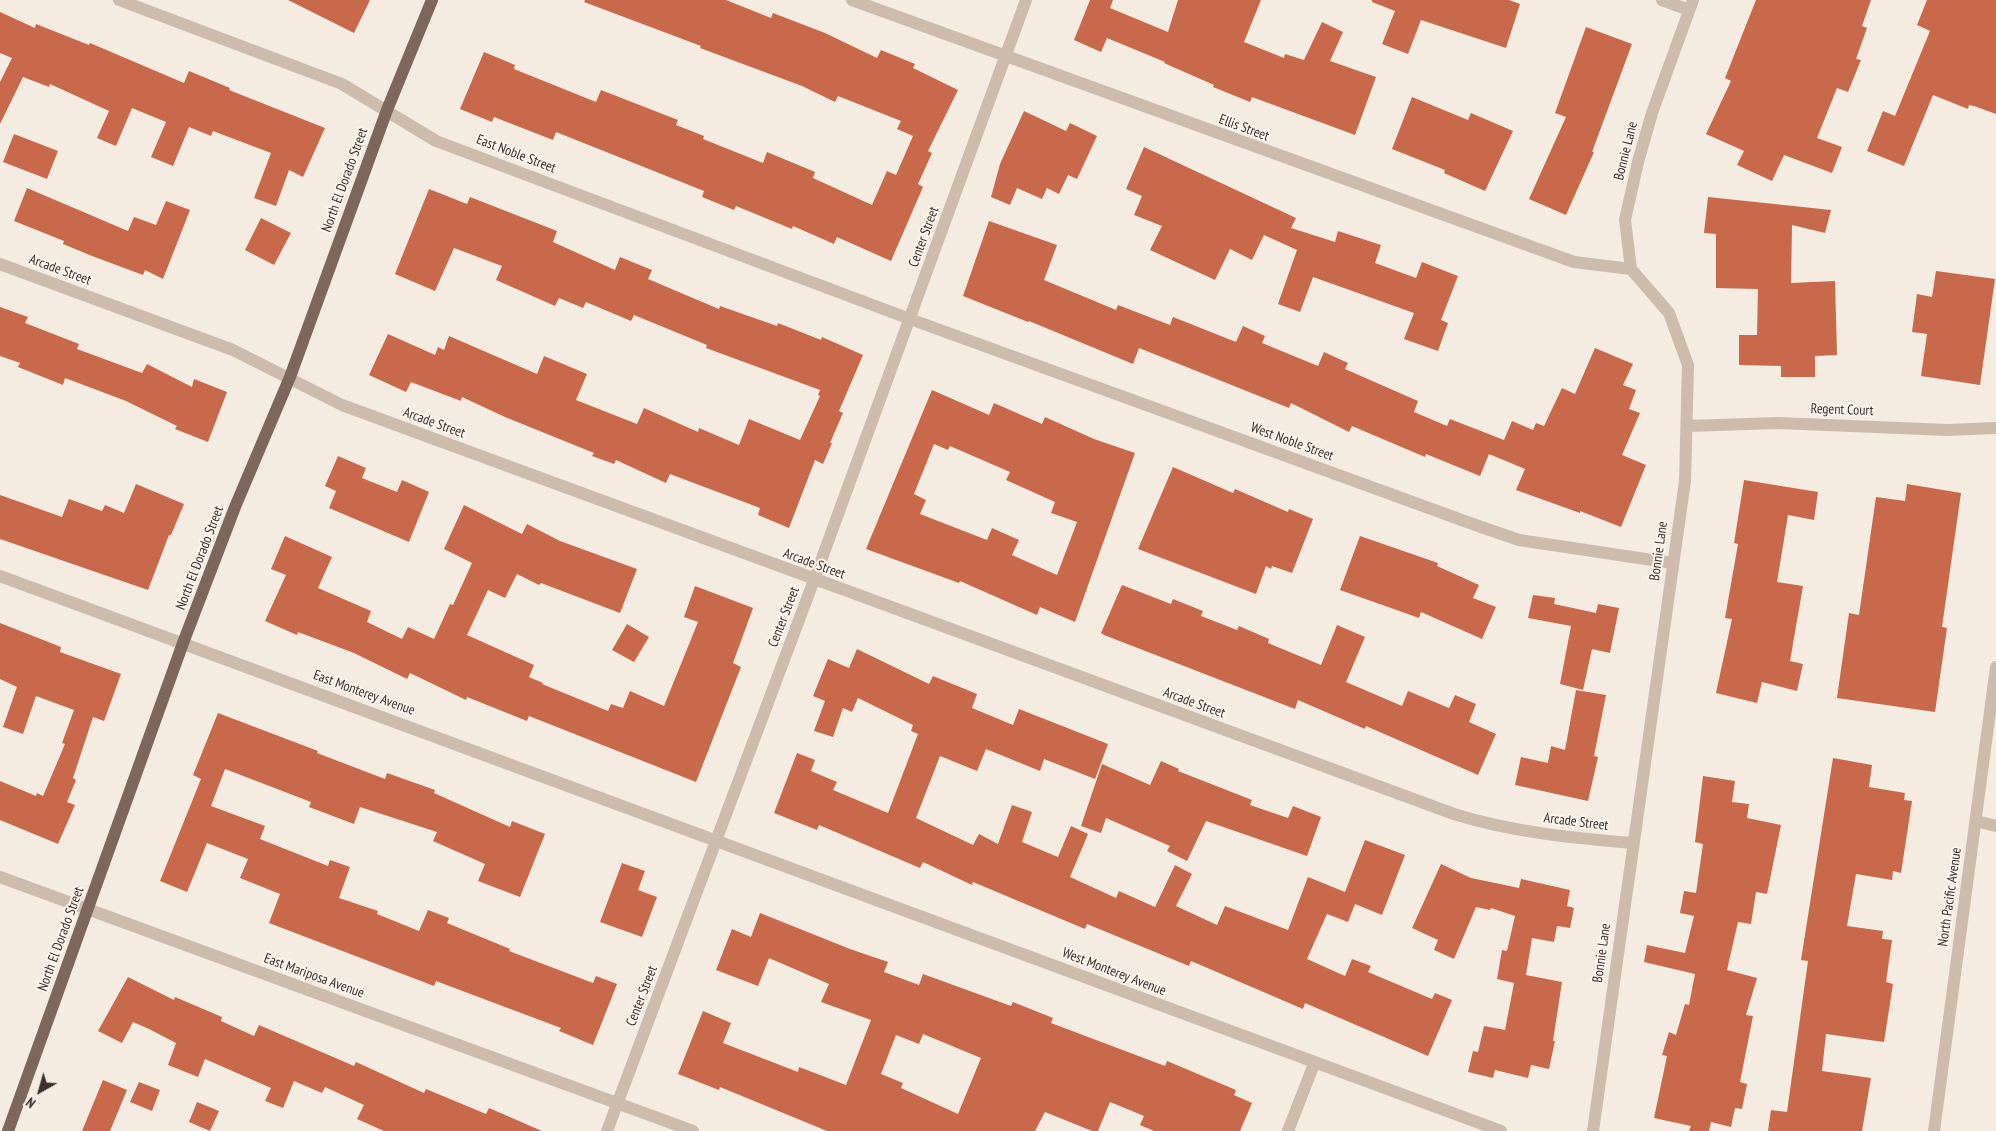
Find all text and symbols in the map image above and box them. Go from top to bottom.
street label: Ellis Street [1217,111,1271,145]
street label: Bonnie Lane [1611,120,1641,182]
street label: North El Dorado Street [318,126,372,234]
street label: East Noble Street [474,131,558,177]
street label: Center Street [905,204,943,270]
street label: Arcade Street [27,251,93,289]
street label: Regent Court [1810,401,1874,419]
street label: Arcade Street [401,404,467,442]
street label: West Noble Street [1248,419,1336,465]
street label: North El Dorado Street [172,504,228,612]
street label: Bonnie Lane [1647,520,1671,582]
street label: Arcade Street [781,545,847,583]
street label: Center Street [765,584,803,650]
street label: East Monterey Avenue [311,667,417,719]
street label: Arcade Street [1161,684,1227,722]
street label: Arcade Street [1543,810,1609,834]
street label: North Pacific Avenue [1935,846,1965,948]
street label: North El Dorado Street [34,885,88,993]
street label: Bonnie Lane [1590,922,1614,984]
street label: West Monterey Avenue [1060,944,1168,1000]
street label: East Mariposa Avenue [262,950,366,1002]
street label: Center Street [623,963,661,1029]
north arrow [15,1066,65,1116]
text: N [22,1093,39,1112]

